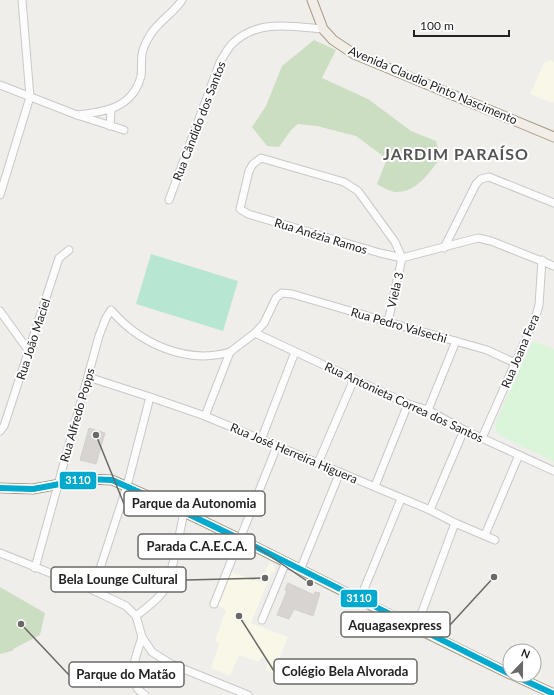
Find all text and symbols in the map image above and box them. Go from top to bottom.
scale bar [414,12,509,38]
text: 100 m [420,18,454,33]
street label: Avenida Claudio Pinto Nascimento [346,43,520,127]
street label: Rua Cândido dos Santos [169,59,229,183]
district label: JARDIM PARAÍSO [383,144,529,163]
street label: Rua Anézia Ramos [273,215,369,257]
street label: Viela 3 [384,271,406,309]
street label: Rua João Maciel [13,296,53,382]
street label: Rua Pedro Valsechi [349,304,449,346]
street label: Rua Joana Fera [498,312,542,390]
street label: Rua Antonieta Correa dos Santos [322,359,486,445]
street label: Rua Alfredo Popps [56,366,98,464]
street label: Rua José Herreira Higuera [228,419,360,487]
line badge: 3110 [59,471,97,490]
text: 3110 [65,473,91,486]
callout: Parque da Autonomia [124,491,265,516]
text: Parque da Autonomia [132,495,256,511]
callout: Parada C.A.E.C.A. [138,534,255,559]
text: Parada C.A.E.C.A. [147,538,247,554]
callout: Bela Lounge Cultural [51,567,186,592]
text: Bela Lounge Cultural [58,571,178,587]
line badge: 3110 [340,589,378,608]
text: 3110 [346,591,372,604]
callout: Aquagasexpress [341,612,450,637]
text: Aquagasexpress [347,617,442,633]
north arrow [502,643,542,683]
text: N [520,646,532,661]
callout: Colégio Bela Alvorada [274,659,417,684]
callout: Parque do Matão [69,662,184,687]
text: Colégio Bela Alvorada [282,663,408,679]
text: Parque do Matão [76,666,176,682]

